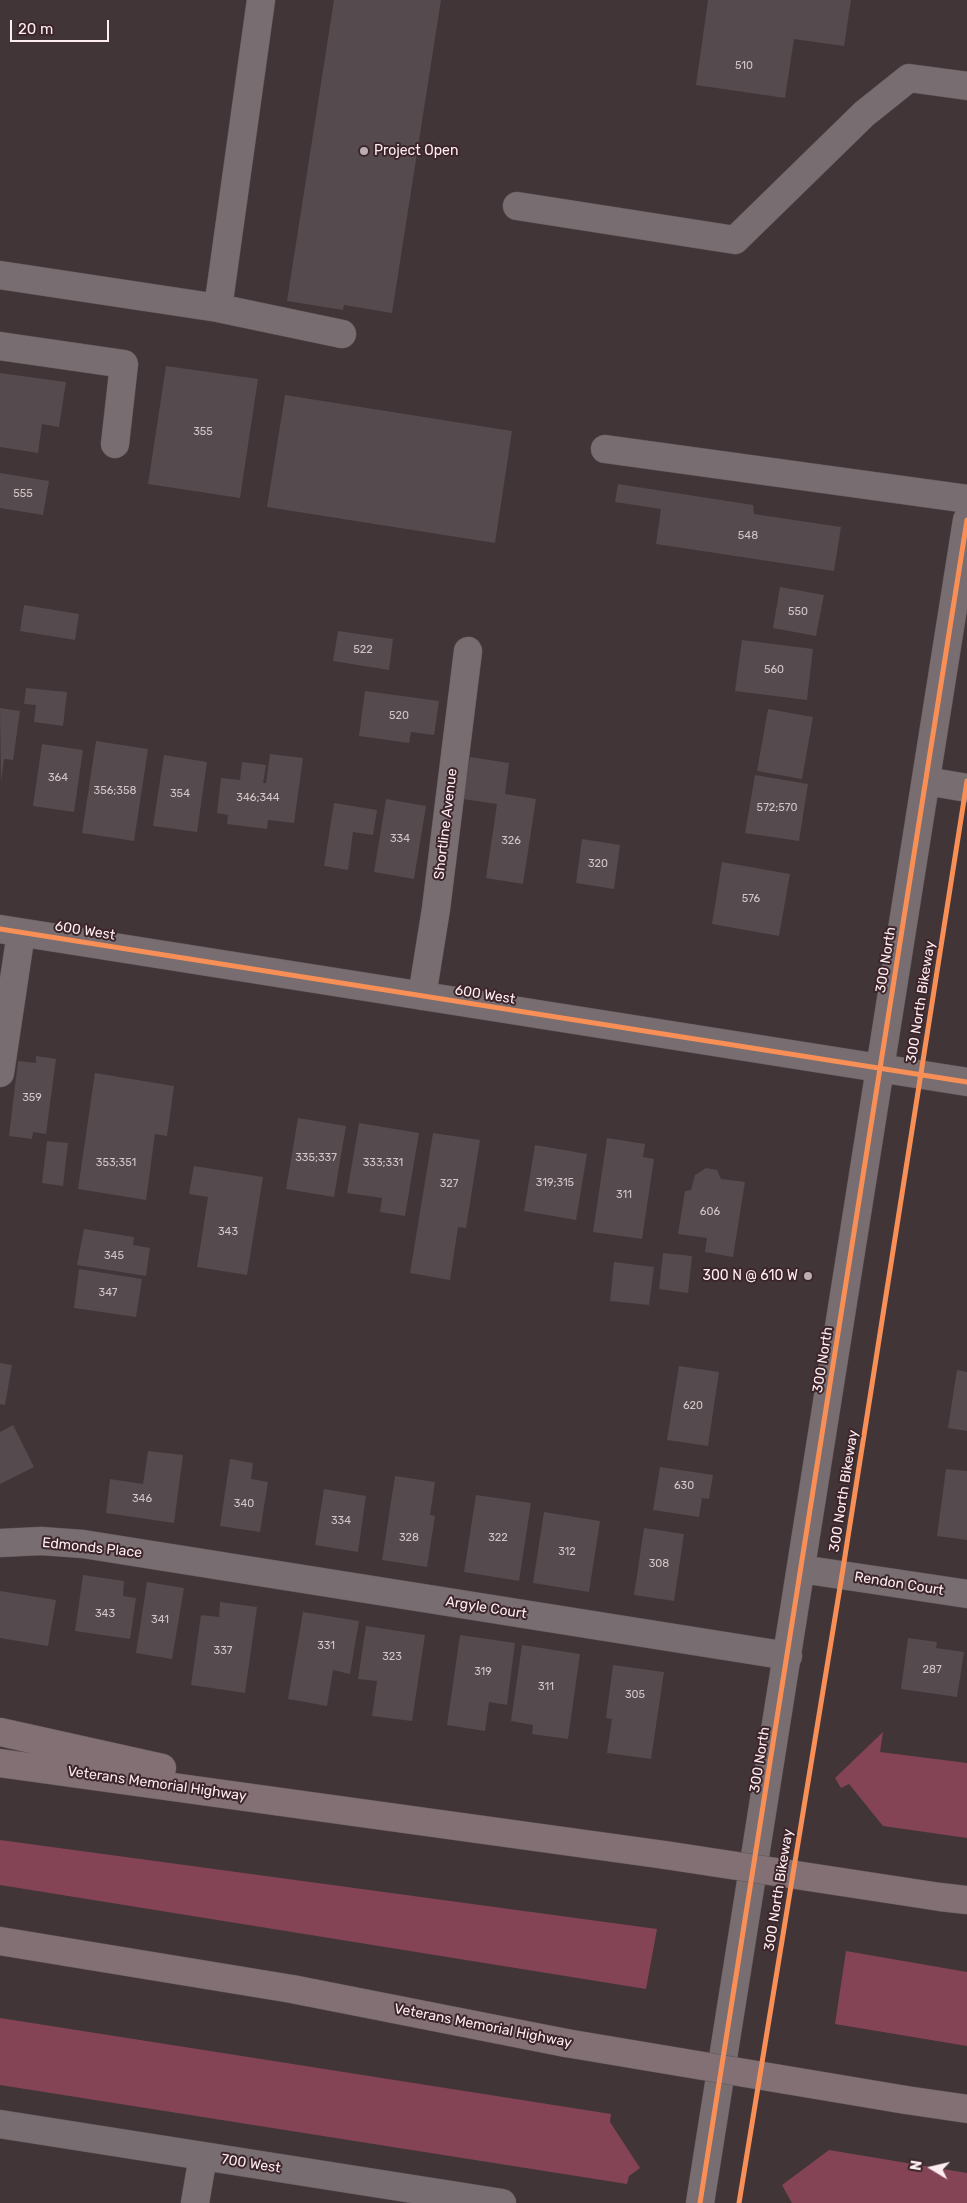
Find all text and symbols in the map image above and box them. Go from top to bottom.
scale bar [12,10,111,42]
text: 20 m [18,20,53,38]
house number: 510 [735,59,753,73]
place label: Project Open [374,143,458,159]
marker: Project Open [358,145,370,157]
house number: 355 [193,425,213,439]
house number: 555 [13,487,33,501]
house number: 548 [738,529,758,543]
house number: 550 [788,605,808,619]
house number: 522 [353,643,373,657]
house number: 560 [764,663,784,677]
house number: 520 [389,709,409,723]
street label: Shortline Avenue [431,768,461,880]
house number: 364 [48,771,68,785]
house number: 356;358 [94,784,136,798]
house number: 354 [170,787,190,801]
house number: 346;344 [236,791,280,805]
house number: 572;570 [757,801,797,815]
house number: 334 [390,832,410,846]
house number: 326 [501,834,521,848]
house number: 320 [588,857,608,871]
house number: 576 [742,892,760,906]
street label: 600 West [54,918,116,944]
street label: 300 North [872,926,900,994]
street label: 300 North Bikeway [903,940,939,1064]
street label: 600 West [454,982,516,1008]
house number: 359 [22,1091,42,1105]
house number: 335;337 [295,1151,337,1165]
house number: 353;351 [96,1156,136,1170]
house number: 333;331 [363,1156,403,1170]
house number: 319;315 [536,1176,574,1190]
house number: 327 [440,1177,458,1191]
house number: 311 [616,1188,632,1202]
house number: 606 [700,1205,720,1219]
house number: 343 [218,1225,238,1239]
house number: 345 [104,1249,124,1263]
place label: 300 N @ 610 W [703,1268,798,1284]
marker: 300 N @ 610 W [802,1270,814,1282]
house number: 347 [99,1286,117,1300]
street label: 300 North [809,1326,837,1394]
house number: 620 [683,1399,703,1413]
street label: 300 North Bikeway [826,1429,862,1553]
house number: 630 [674,1479,694,1493]
house number: 346 [132,1492,152,1506]
house number: 340 [234,1497,254,1511]
house number: 334 [331,1514,351,1528]
house number: 328 [399,1531,419,1545]
house number: 322 [488,1531,508,1545]
street label: Edmonds Place [41,1534,143,1562]
house number: 312 [558,1545,576,1559]
house number: 308 [649,1557,669,1571]
street label: Rendon Court [853,1569,945,1599]
street label: Argyle Court [444,1593,528,1623]
house number: 343 [95,1607,115,1621]
house number: 341 [151,1613,169,1627]
house number: 331 [317,1639,335,1653]
house number: 337 [214,1644,232,1658]
house number: 323 [382,1650,402,1664]
house number: 287 [922,1663,942,1677]
house number: 319 [474,1665,492,1679]
house number: 311 [538,1680,554,1694]
house number: 305 [625,1688,645,1702]
street label: 300 North [746,1726,774,1794]
street label: Veterans Memorial Highway [66,1763,248,1805]
street label: 300 North Bikeway [761,1828,797,1952]
street label: Veterans Memorial Highway [393,2001,573,2051]
north arrow [907,2143,957,2193]
street label: 700 West [220,2151,282,2177]
text: N [908,2159,926,2172]

